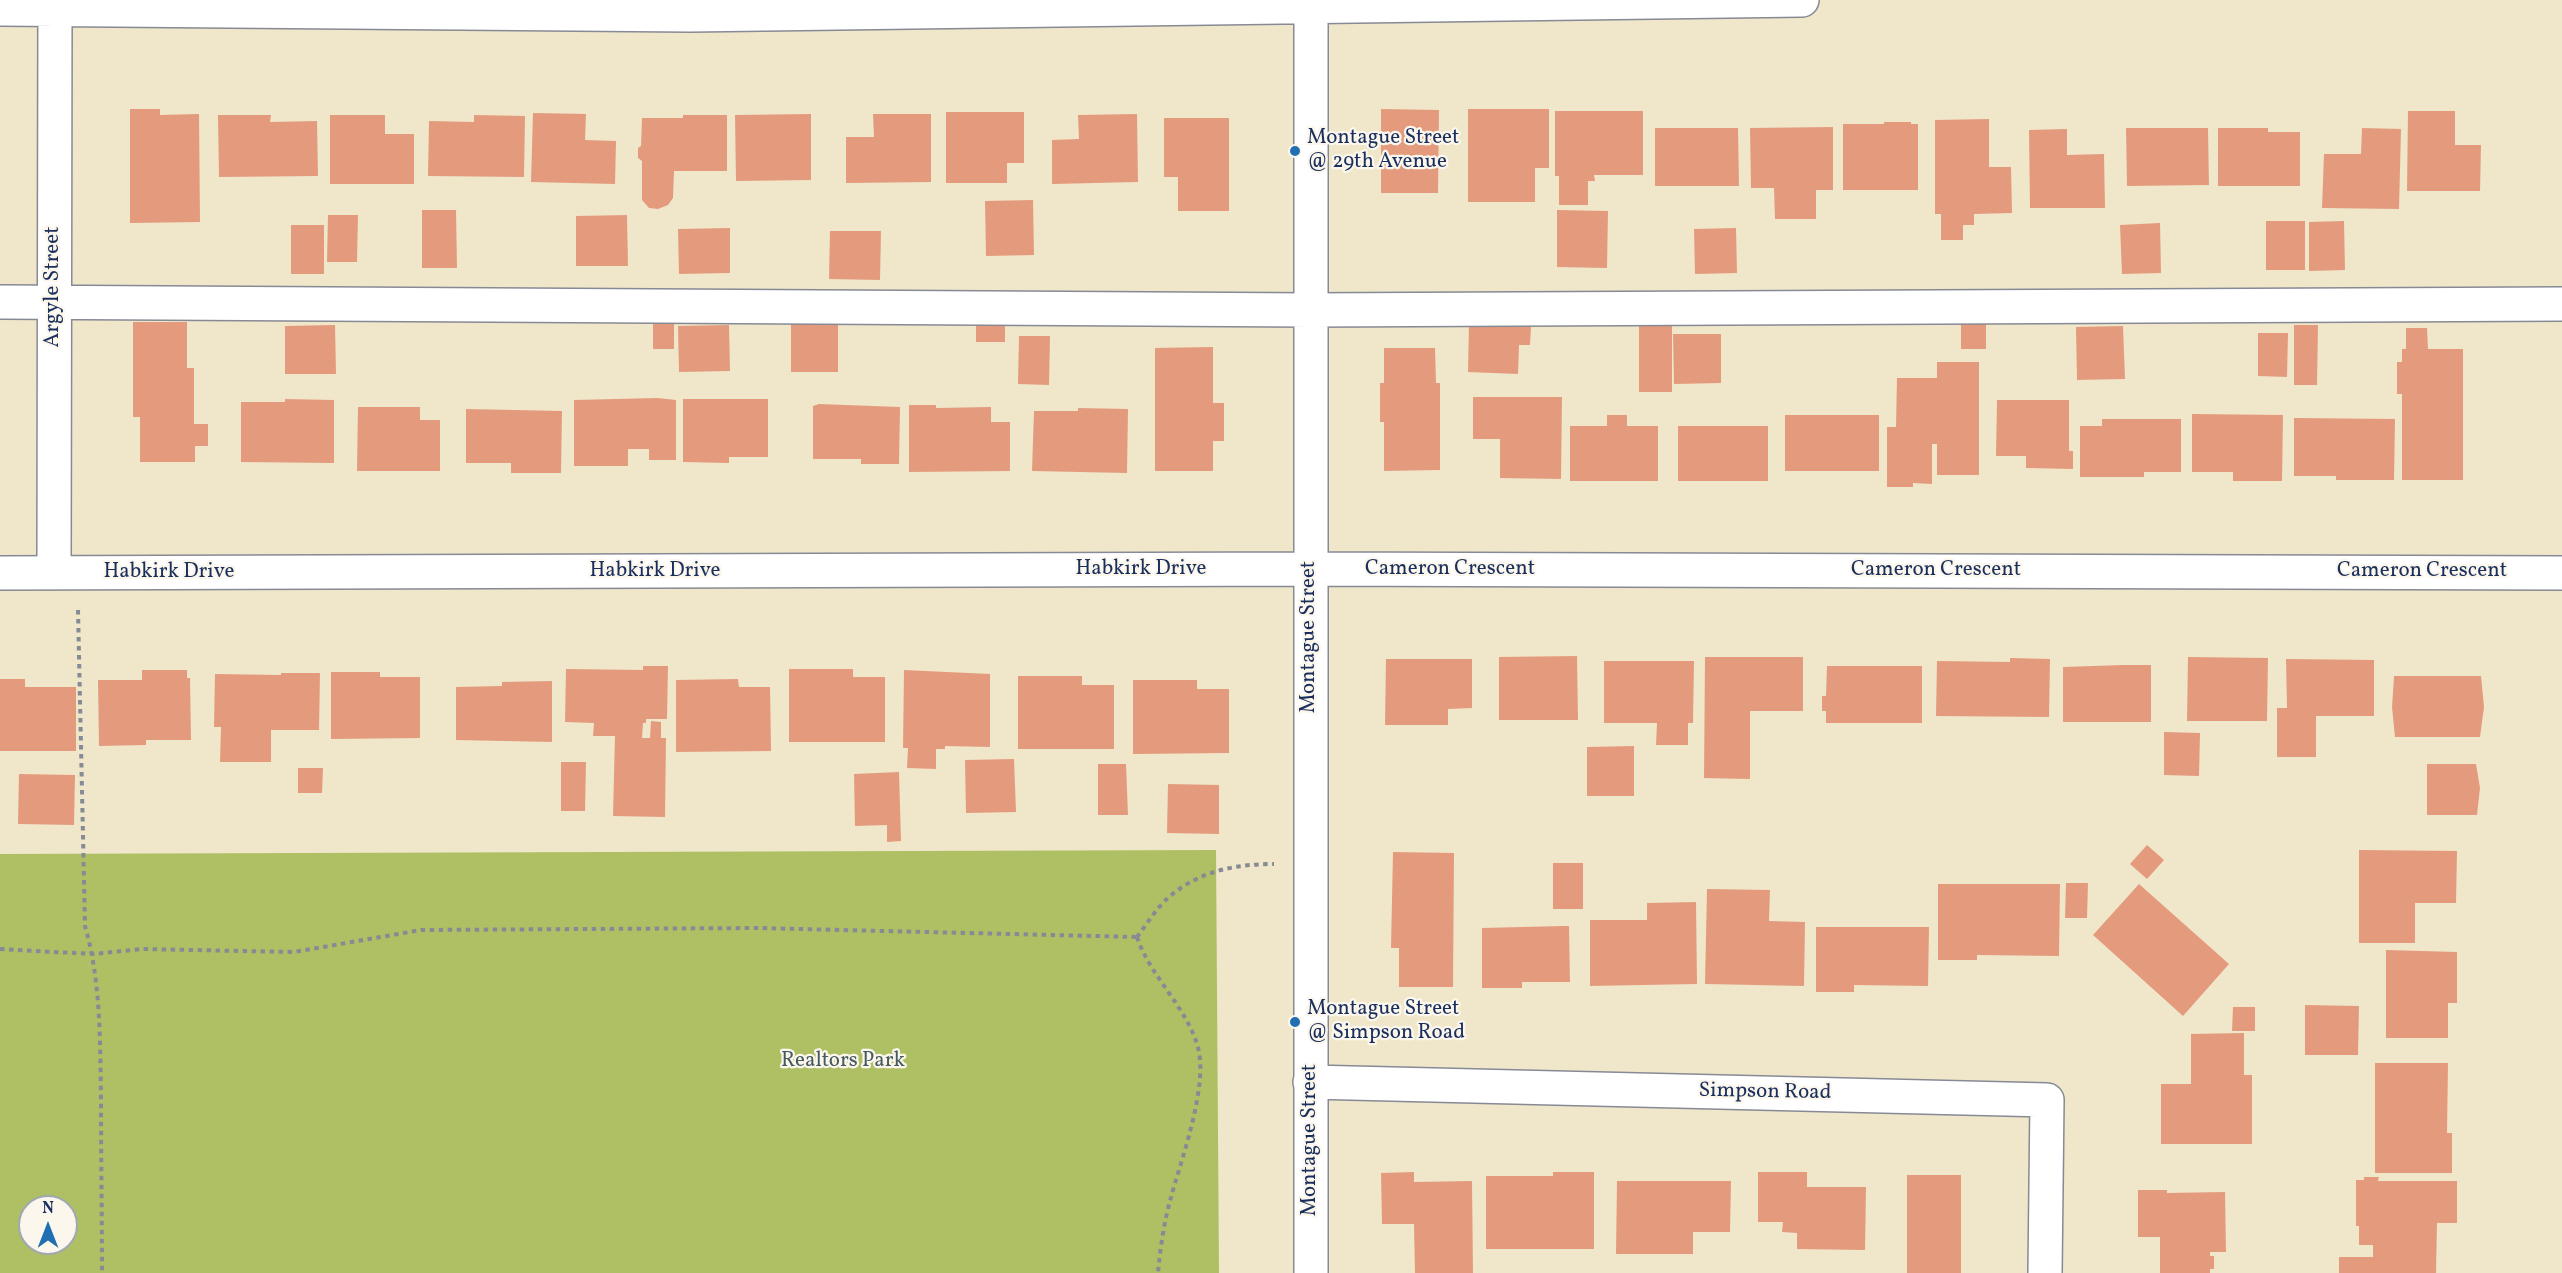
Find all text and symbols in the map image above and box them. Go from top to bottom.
place label: Montague Street @ 29th Avenue [1307,126,1459,176]
marker: Montague Street @ 29th Avenue [1288,144,1302,158]
street label: Argyle Street [41,226,67,348]
street label: Habkirk Drive [1075,557,1207,583]
street label: Cameron Crescent [1365,557,1535,583]
street label: Cameron Crescent [1851,558,2021,584]
street label: Habkirk Drive [589,559,721,585]
street label: Cameron Crescent [2337,559,2507,585]
street label: Habkirk Drive [103,560,235,586]
street label: Montague Street [1297,561,1323,713]
place label: Montague Street @ Simpson Road [1307,997,1465,1047]
marker: Montague Street @ Simpson Road [1288,1015,1302,1029]
park label: Realtors Park [781,1049,905,1075]
street label: Montague Street [1298,1064,1324,1216]
street label: Simpson Road [1698,1079,1832,1107]
north arrow [18,1195,78,1255]
text: N [42,1198,54,1220]

